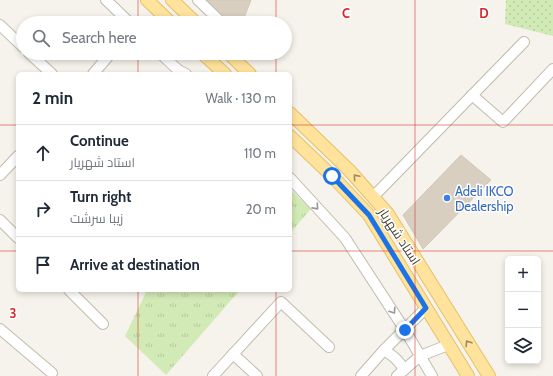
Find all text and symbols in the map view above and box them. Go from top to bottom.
text: C [342,5,350,21]
text: D [479,5,489,21]
search box [16,16,292,60]
icon: search [30,27,52,49]
text: Search here [62,29,137,47]
text: 2 min [32,88,73,108]
text: Walk · 130 m [205,90,276,106]
text: Continue [70,132,129,150]
icon: ahead [32,142,54,164]
text: 110 m [244,145,276,161]
text: استاد شهریار [70,154,135,170]
route start [323,167,341,185]
one-way arrow [354,175,361,182]
place label: Adeli IKCO Dealership [455,183,514,214]
text: Turn right [70,188,131,206]
marker: Adeli IKCO Dealership [442,193,452,203]
icon: right [32,198,54,220]
text: 20 m [246,201,276,217]
one-way arrow [312,202,319,210]
street label: استاد شهریار [375,204,424,268]
text: زیبا سرشت [70,210,123,226]
icon: arrive [32,254,54,276]
text: Arrive at destination [70,256,200,274]
map controls [505,256,541,364]
button: + [505,256,541,292]
button: − [505,292,541,328]
text: 3 [9,305,17,321]
one-way arrow [388,307,395,314]
route end [396,321,414,339]
button: layers [505,328,541,364]
one-way arrow [465,340,473,347]

